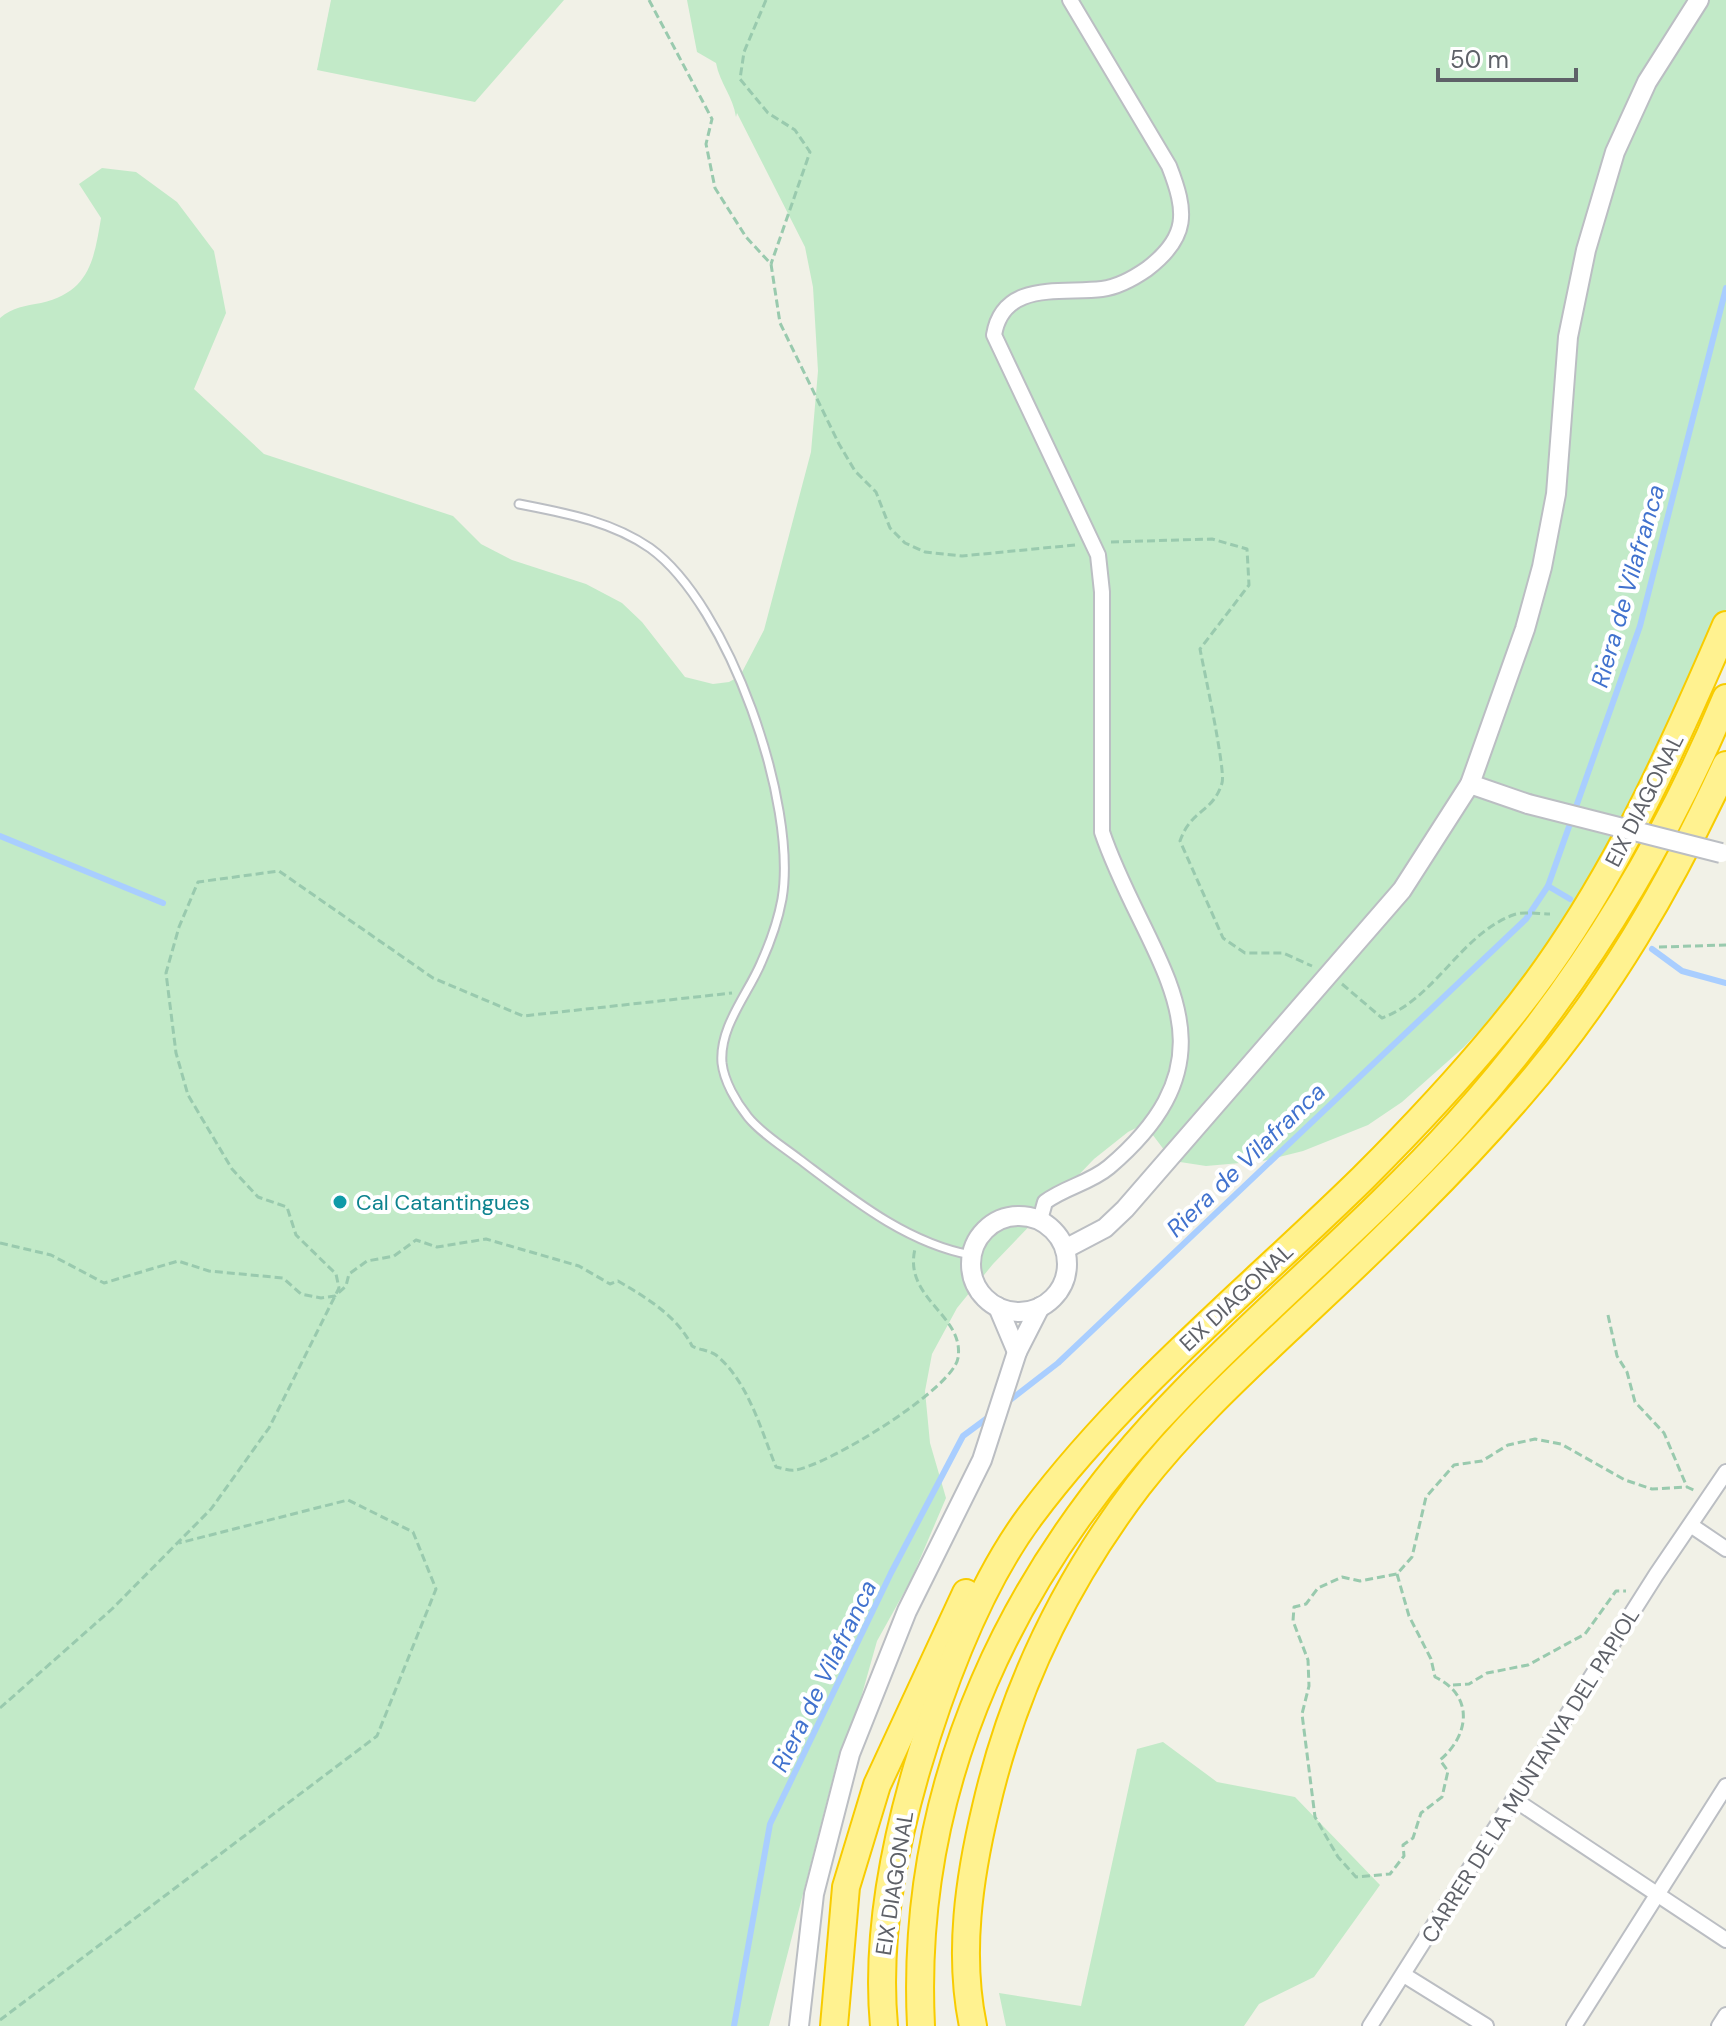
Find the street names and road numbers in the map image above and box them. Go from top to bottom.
street label: EIX DIAGONAL [1598,729,1690,872]
street label: EIX DIAGONAL [1173,1237,1300,1358]
street label: CARRER DE LA MUNTANYA DEL PAPIOL [1415,1602,1646,1948]
street label: EIX DIAGONAL [869,1809,920,1957]

